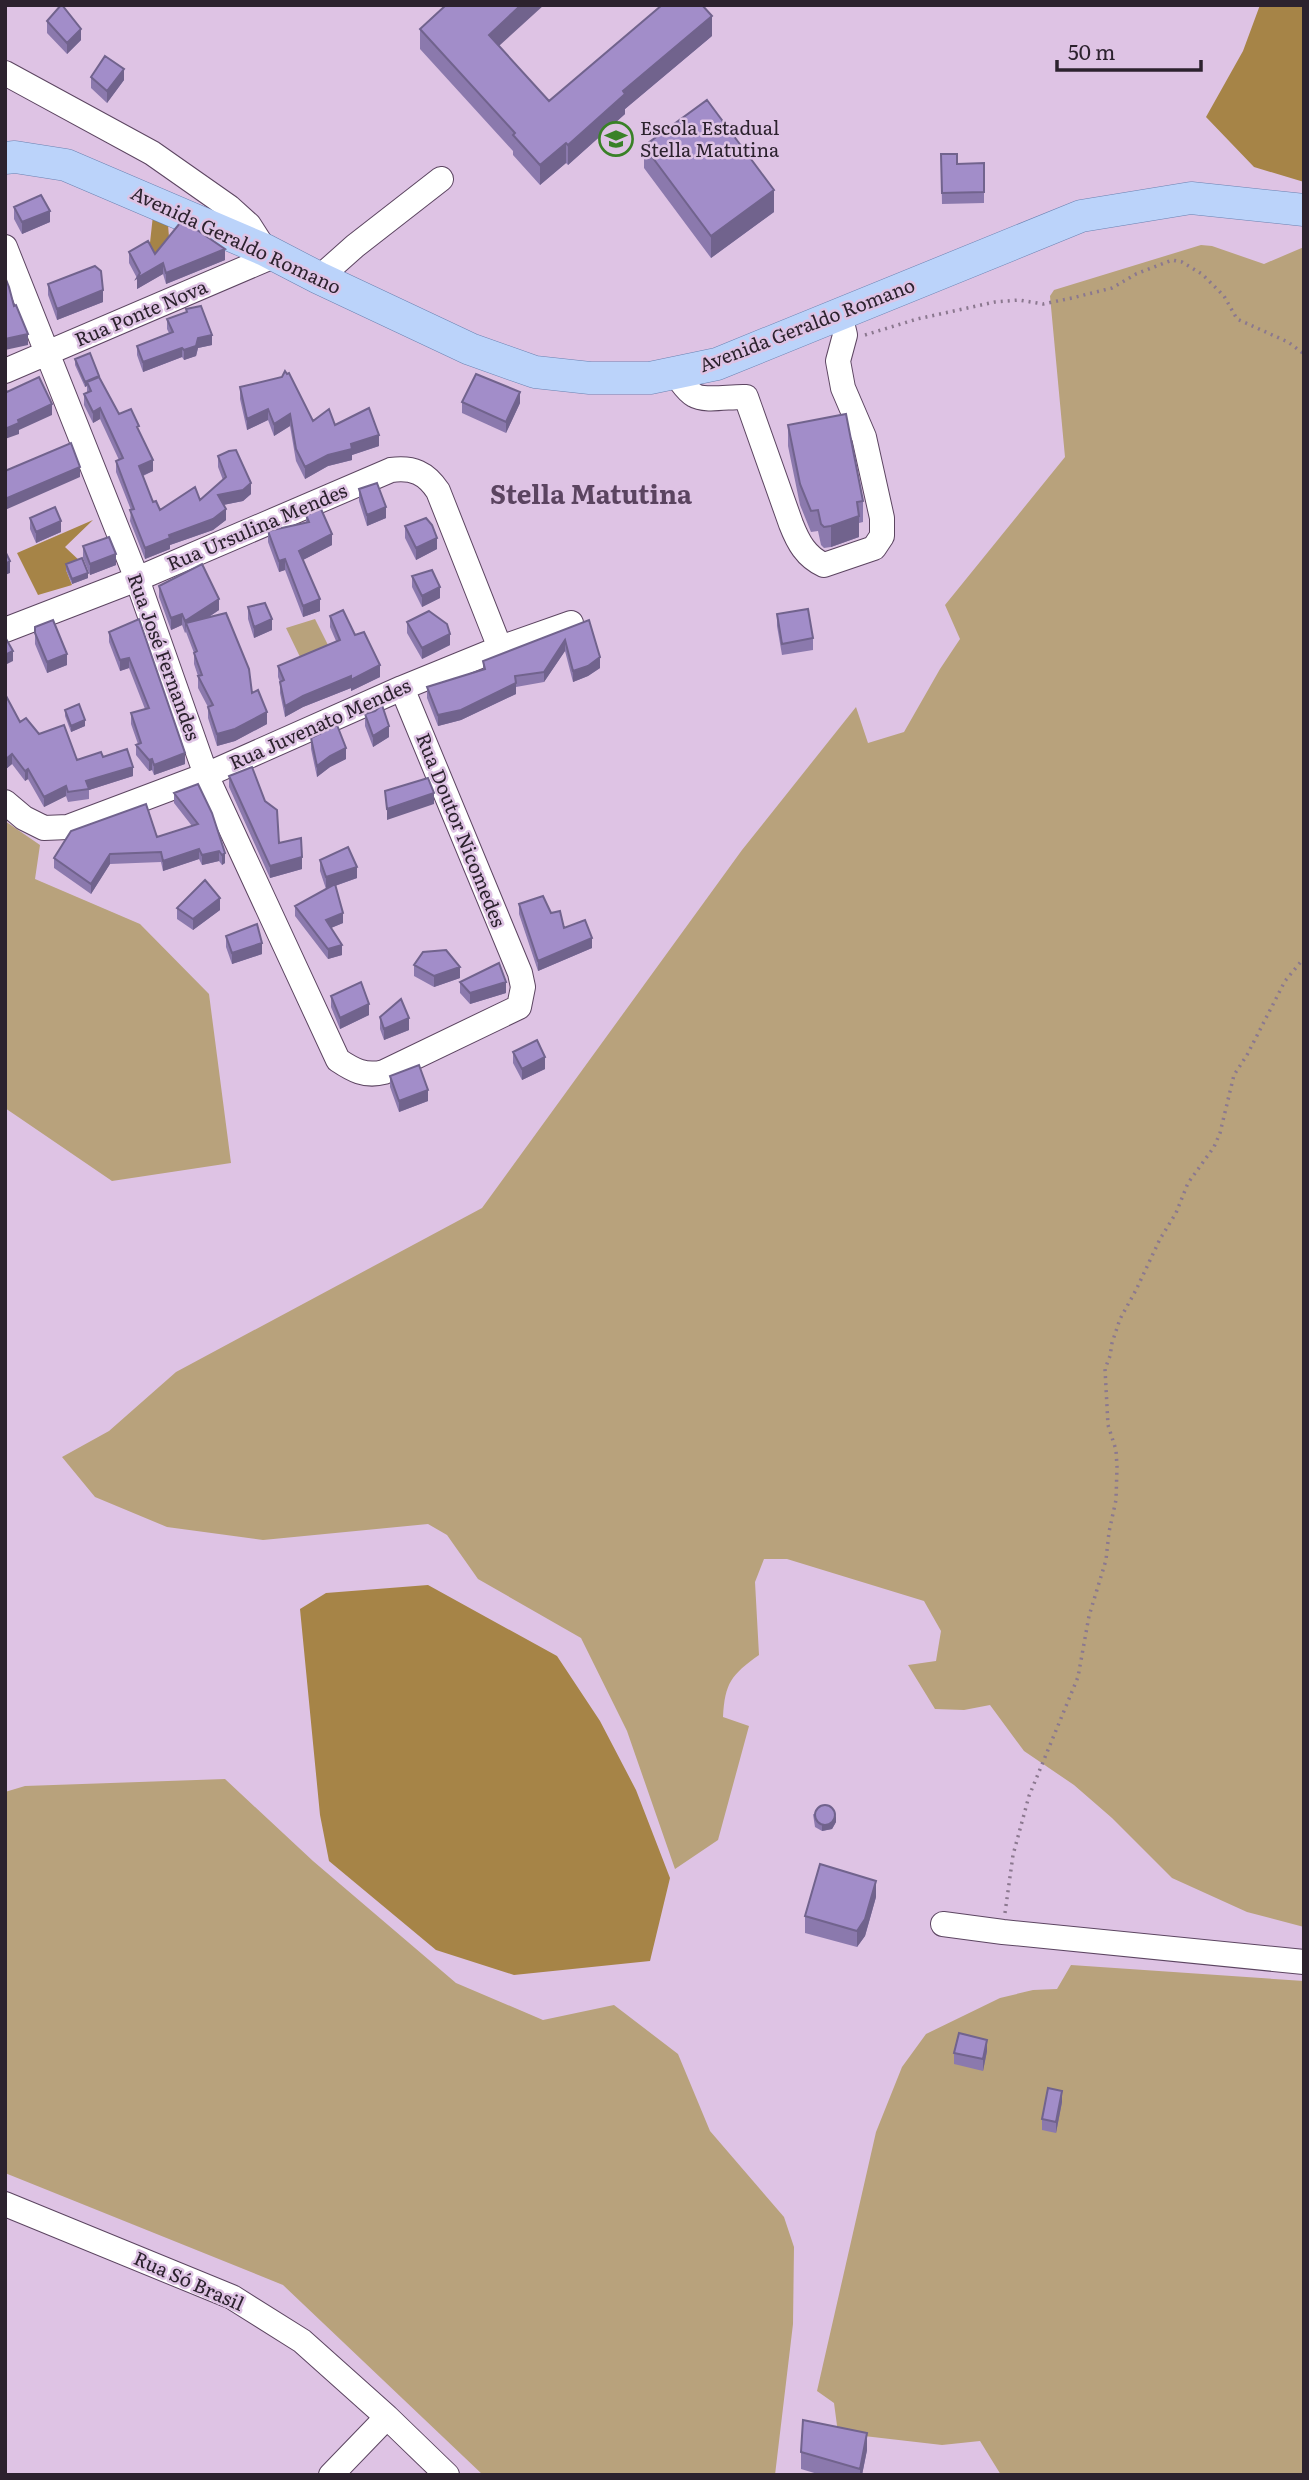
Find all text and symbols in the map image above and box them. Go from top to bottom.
scale bar [1057,28,1200,72]
text: 50 m [1068,35,1115,66]
place label: Escola Estadual Stella Matutina [640,113,780,163]
school or university icon: Escola Estadual Stella Matutina [597,120,635,158]
street label: Avenida Geraldo Romano [127,178,346,300]
street label: Avenida Geraldo Romano [695,270,919,378]
street label: Rua Ponte Nova [70,271,212,353]
district label: Stella Matutina [490,473,692,512]
street label: Rua Ursulina Mendes [162,475,351,577]
street label: Rua José Fernandes [122,569,208,745]
street label: Rua Juvenato Mendes [224,670,415,776]
street label: Rua Doutor Nicomedes [410,728,514,931]
street label: Rua Só Brasil [130,2243,249,2317]

